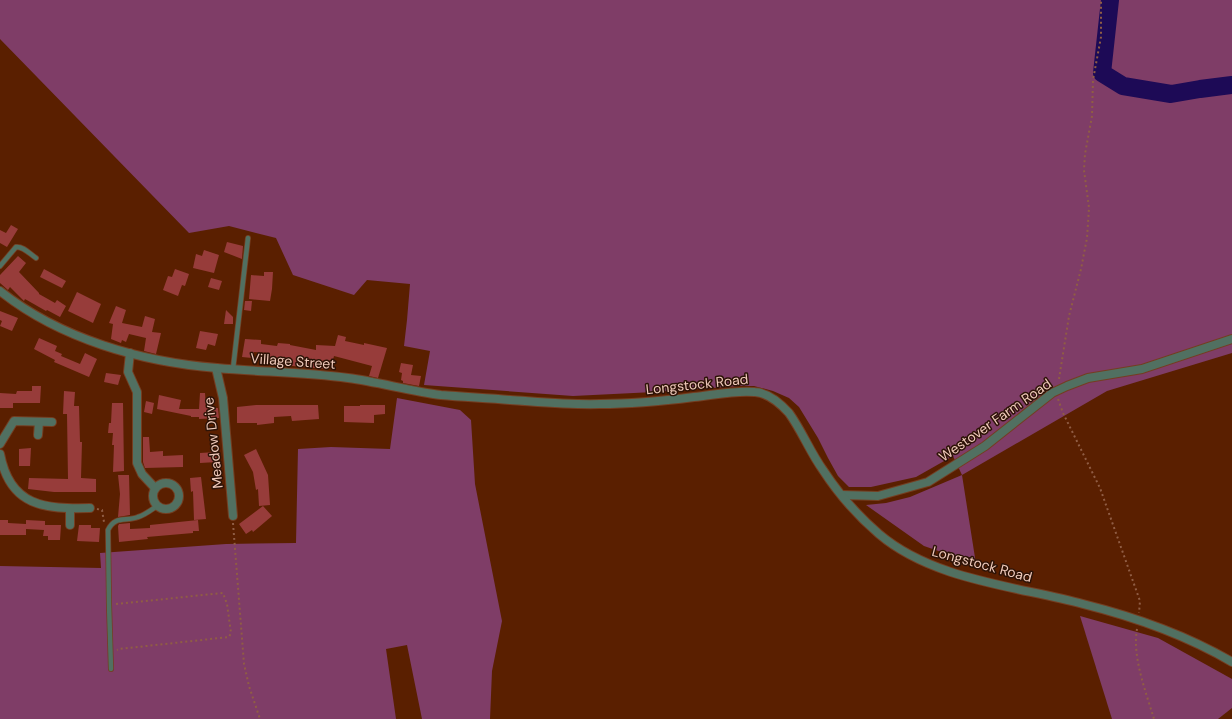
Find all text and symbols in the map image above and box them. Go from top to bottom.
street label: Village Street [250,349,336,373]
street label: Longstock Road [645,370,749,398]
street label: Westover Farm Road [935,374,1055,466]
street label: Meadow Drive [199,396,227,490]
street label: Longstock Road [930,542,1034,586]

